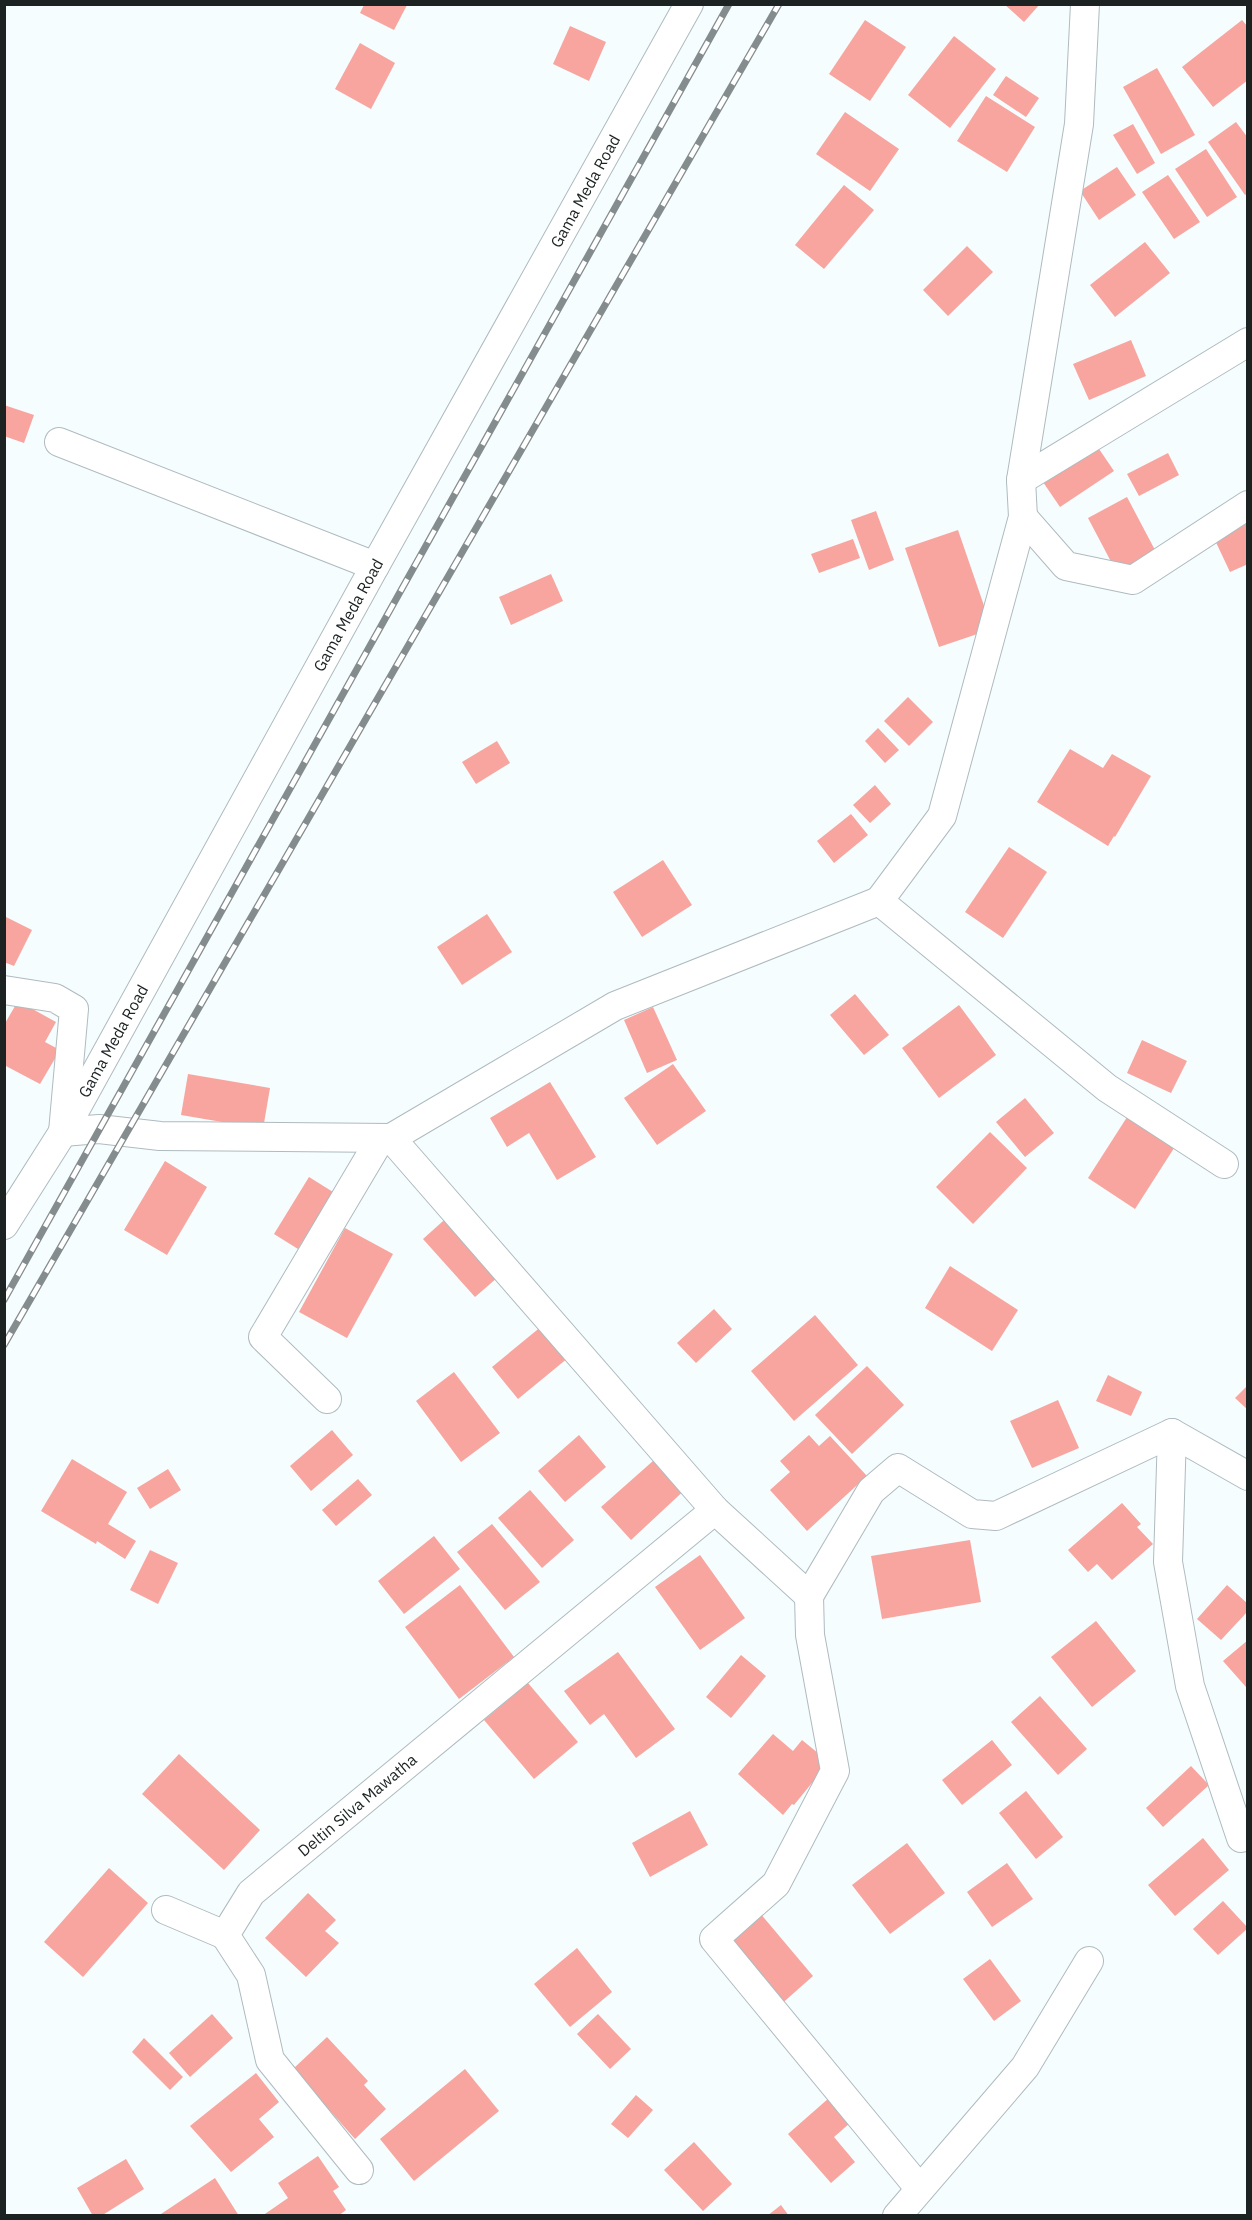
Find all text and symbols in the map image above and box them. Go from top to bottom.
street label: Gama Meda Road [546,131,624,251]
street label: Gama Meda Road [309,555,387,675]
street label: Gama Meda Road [74,981,152,1101]
street label: Deltin Silva Mawatha [293,1749,421,1861]

